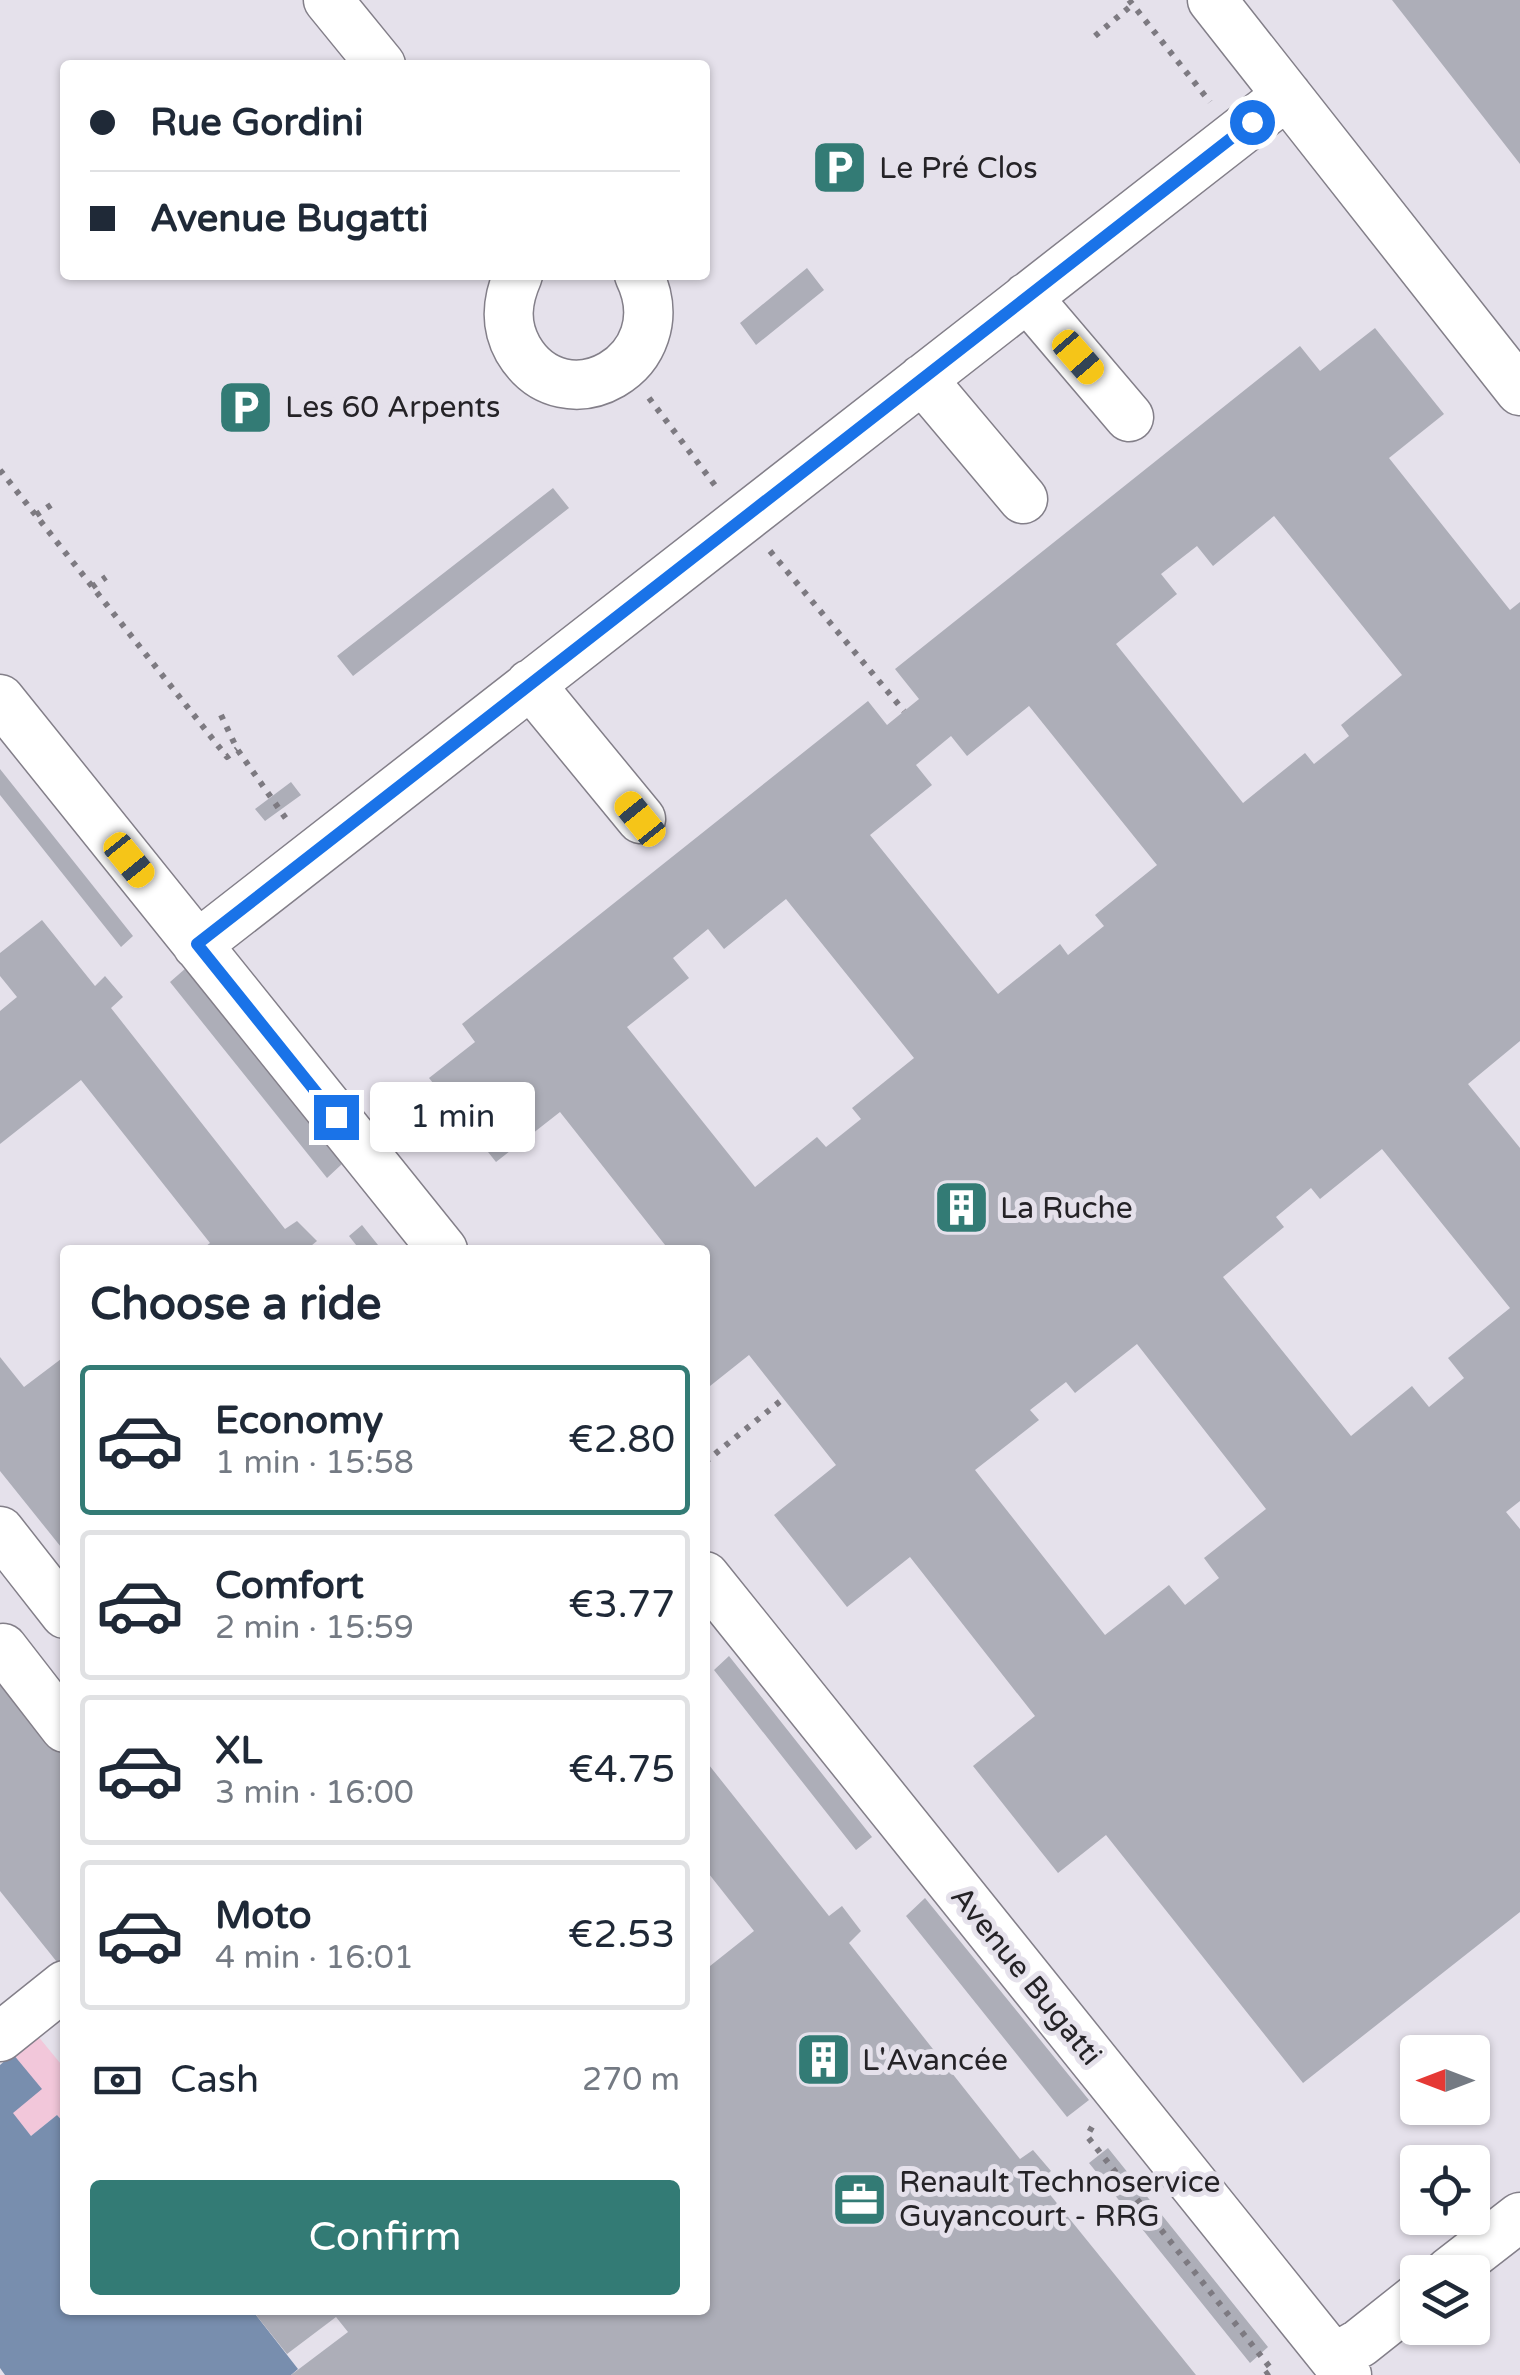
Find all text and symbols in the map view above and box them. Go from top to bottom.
text: Rue Gordini [150,100,364,146]
route start [1230,100,1275,145]
parking icon: Le Pré Clos [810,138,870,198]
place label: Le Pré Clos [879,150,1038,187]
text: Avenue Bugatti [150,196,428,242]
car [1047,325,1109,389]
parking icon: Les 60 Arpents [216,377,276,437]
place label: Les 60 Arpents [285,389,500,426]
car [609,786,671,852]
car [98,827,160,893]
callout: 1 min [371,1082,536,1152]
route end [314,1095,359,1140]
text: 1 min [410,1098,495,1136]
building icon: La Ruche [931,1178,991,1238]
place label: La Ruche [1000,1190,1133,1227]
text: Choose a ride [90,1278,381,1332]
icon: car [95,1395,185,1485]
text: Economy [215,1398,383,1444]
text: €2.80 [568,1417,675,1463]
text: 1 min · 15:58 [215,1444,414,1482]
icon: car [95,1560,185,1650]
text: Comfort [215,1563,364,1609]
text: €3.77 [568,1582,675,1628]
text: 2 min · 15:59 [215,1609,414,1647]
icon: car [95,1725,185,1815]
text: XL [215,1728,262,1774]
text: €4.75 [568,1747,675,1793]
text: 3 min · 16:00 [215,1774,414,1812]
street label: Avenue Bugatti [942,1879,1110,2073]
icon: car [95,1890,185,1980]
text: Moto [215,1893,311,1939]
text: €2.53 [568,1912,675,1958]
text: 4 min · 16:01 [215,1939,414,1977]
building icon: L'Avancée [793,2030,853,2090]
north arrow [1400,2035,1490,2125]
map controls [1400,2035,1490,2345]
place label: L'Avancée [862,2042,1008,2079]
icon: cash [90,2053,145,2108]
text: Cash [170,2057,259,2103]
text: 270 m [582,2061,680,2099]
button: locate [1400,2145,1490,2235]
place label: Renault Technoservice Guyancourt - RRG [899,2164,1221,2235]
office icon: Renault Technoservice Guyancourt - RRG [830,2169,890,2229]
button: Confirm [90,2180,680,2295]
button: layers [1400,2255,1490,2345]

